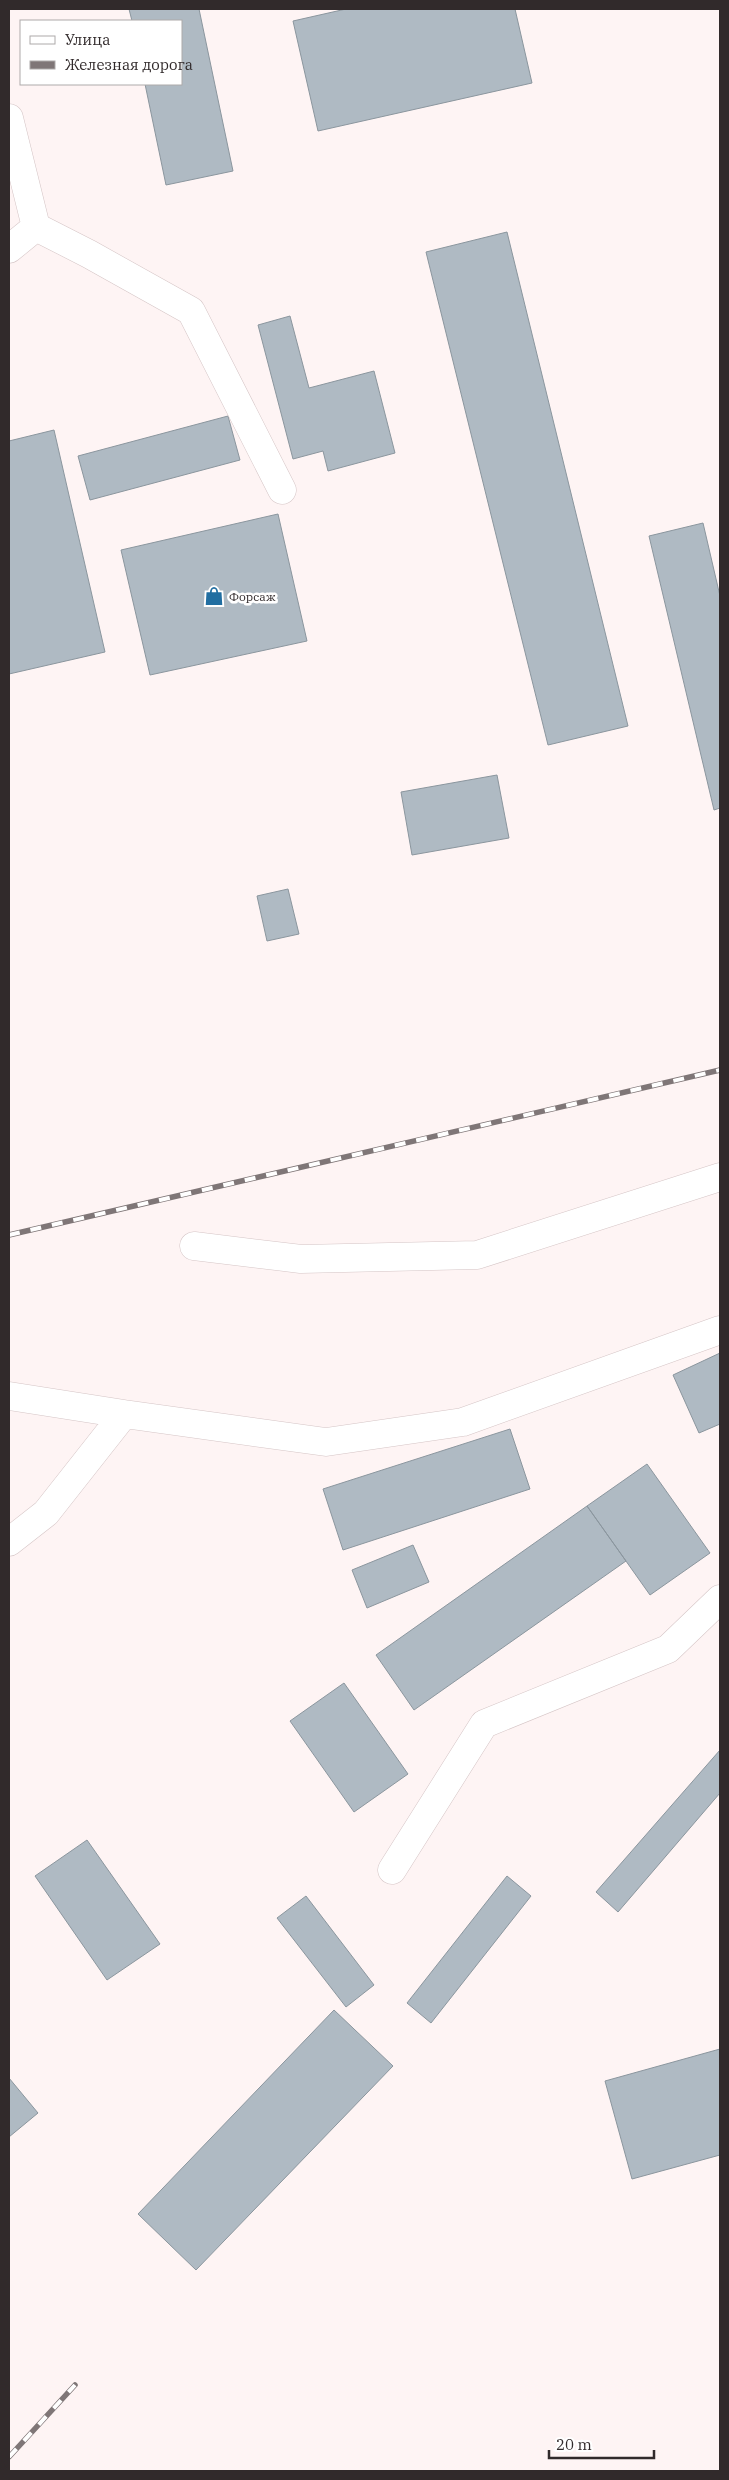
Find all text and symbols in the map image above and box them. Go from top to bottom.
legend [20,20,182,85]
text: Улица [65,30,110,49]
text: Железная дорога [65,55,193,74]
shop icon: Форсаж [203,585,225,607]
place label: Форсаж [229,589,276,604]
scale bar [549,2428,654,2460]
text: 20 m [556,2435,592,2454]

